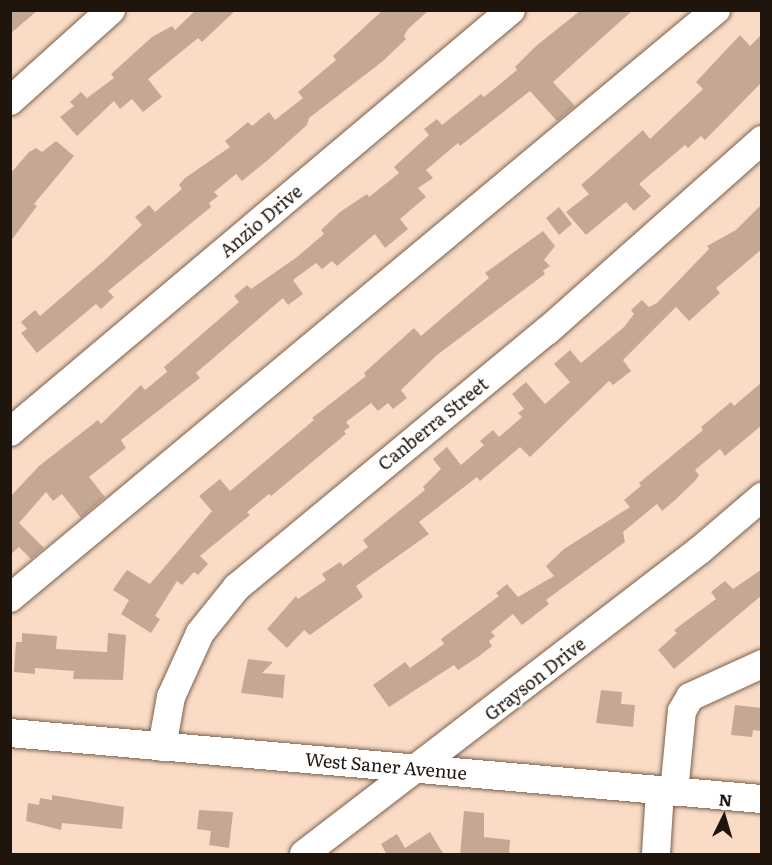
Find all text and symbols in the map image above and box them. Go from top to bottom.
street label: Anzio Drive [215,180,307,262]
street label: Canberra Street [374,373,492,475]
street label: Grayson Drive [480,633,590,725]
street label: West Saner Avenue [304,748,468,784]
north arrow [694,787,754,847]
text: N [718,787,733,812]

